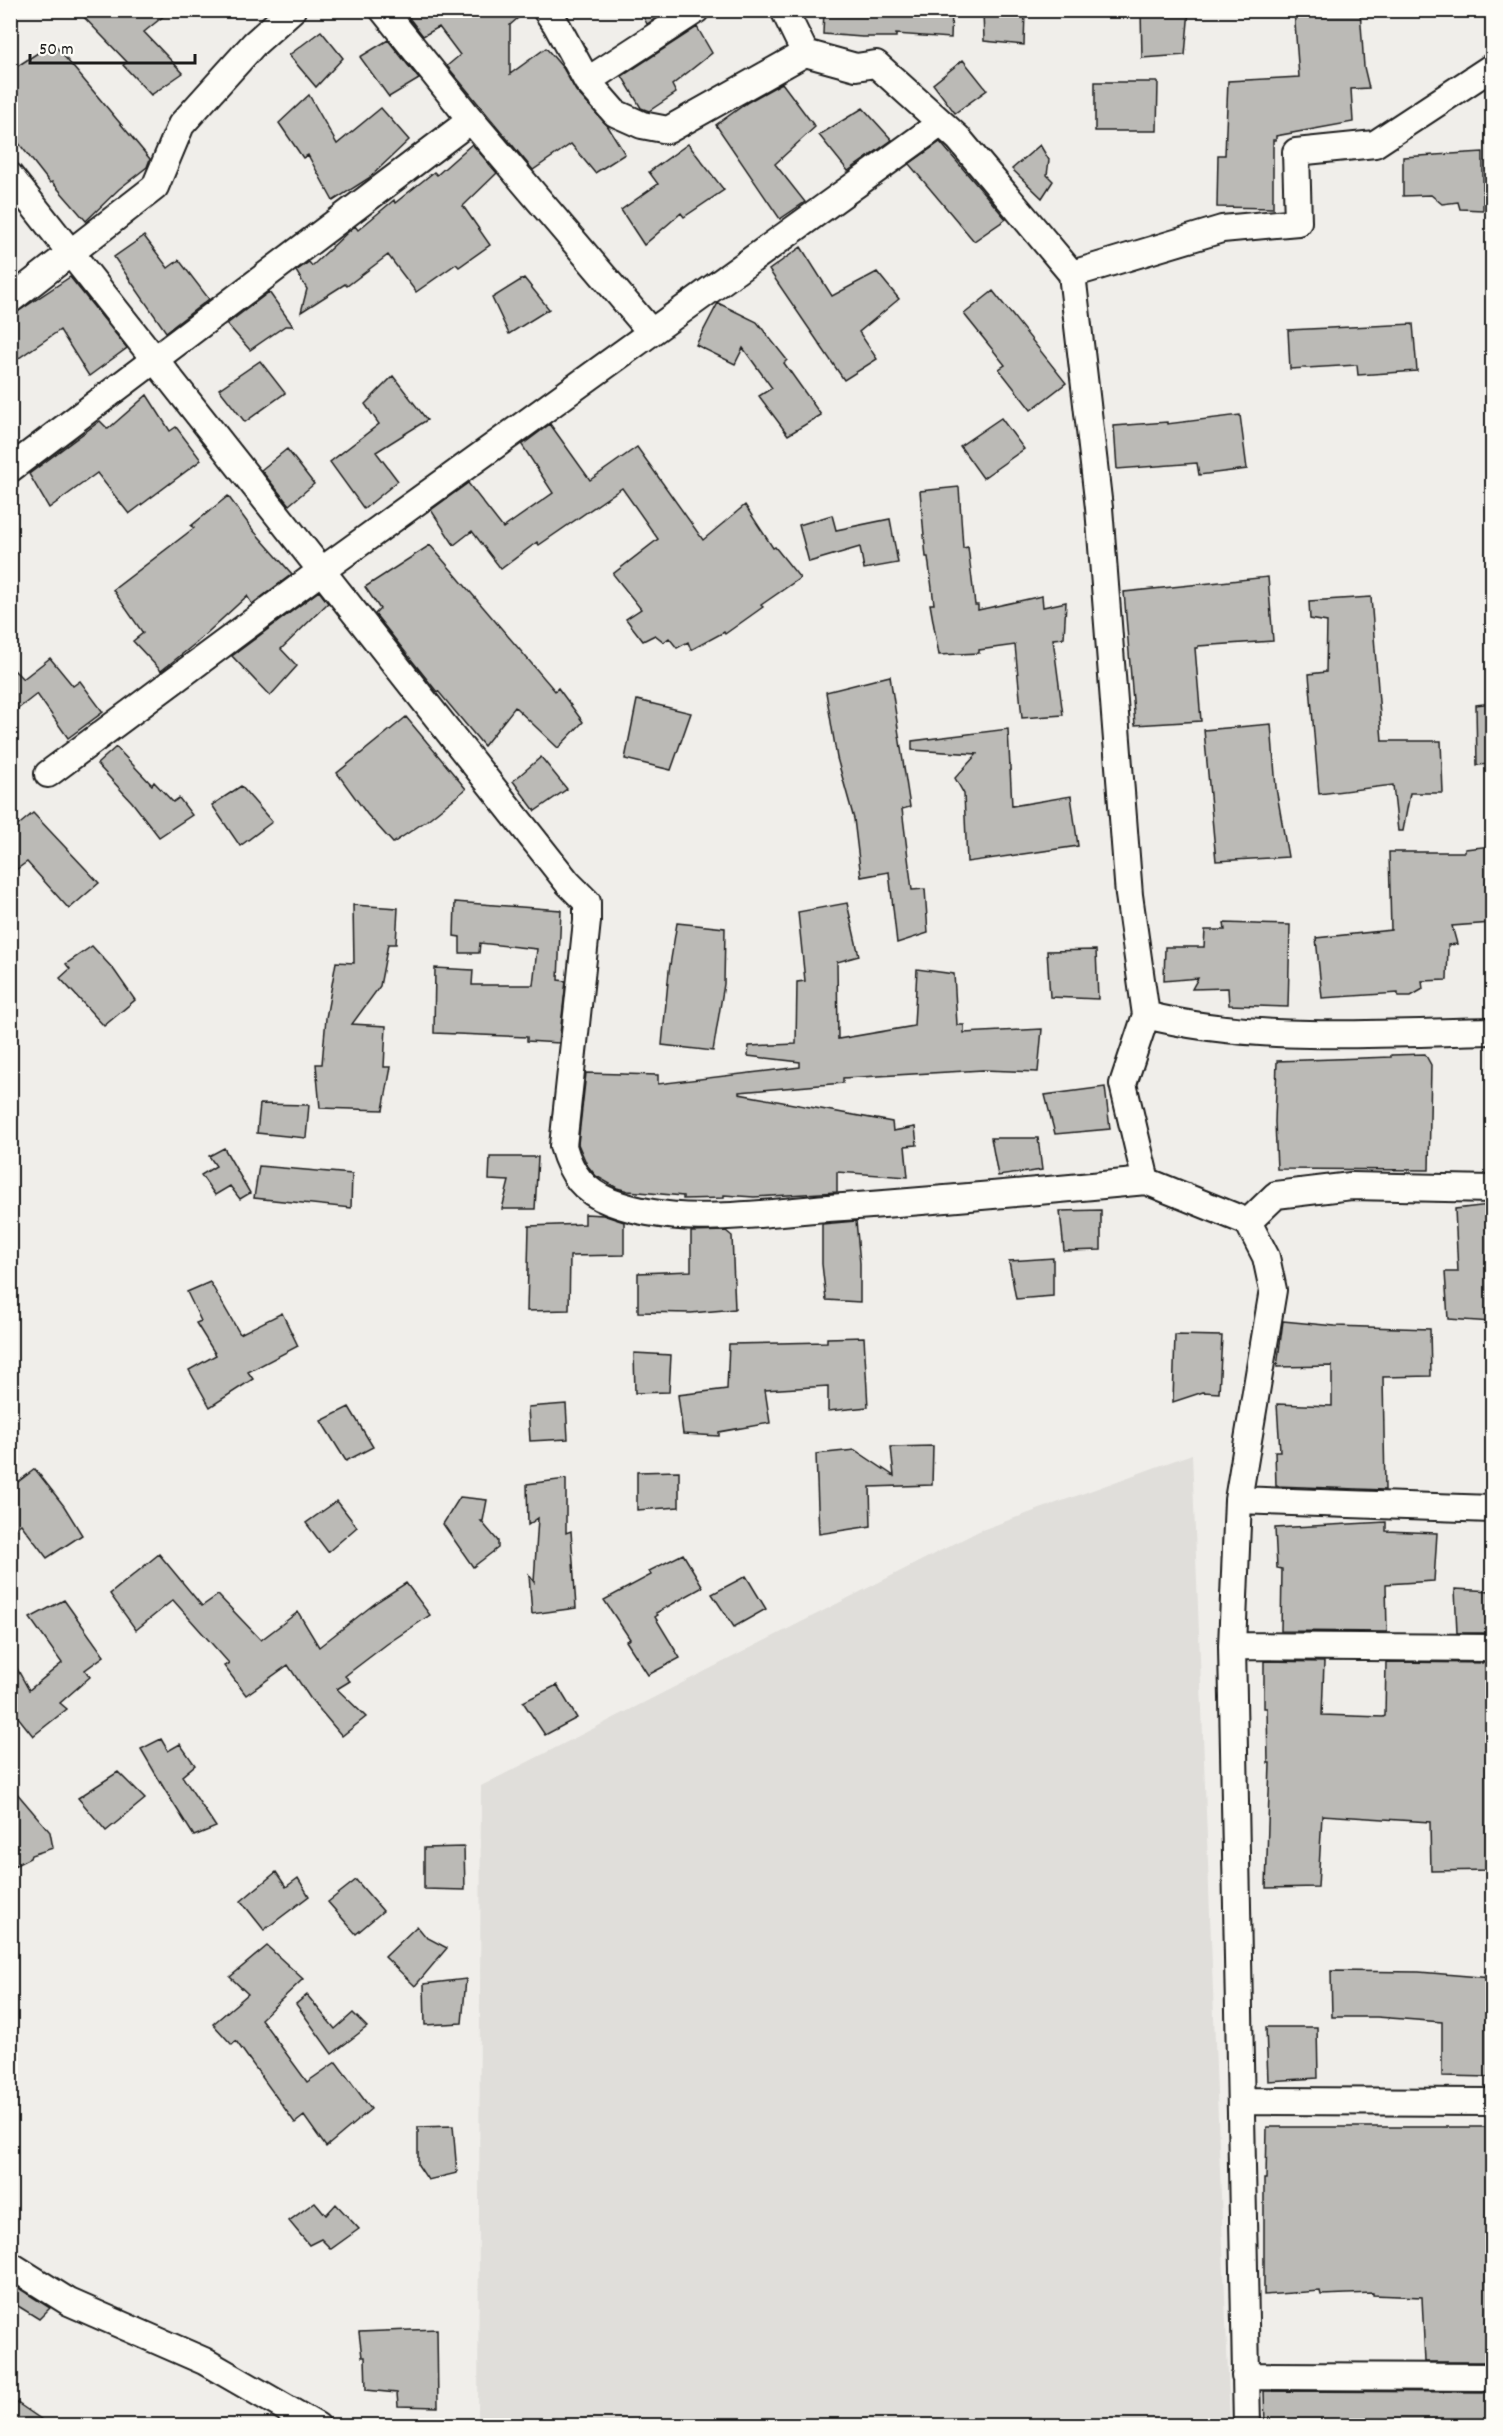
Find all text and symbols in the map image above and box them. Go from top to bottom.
scale bar [30,27,195,65]
text: 50 m [39,38,74,63]

